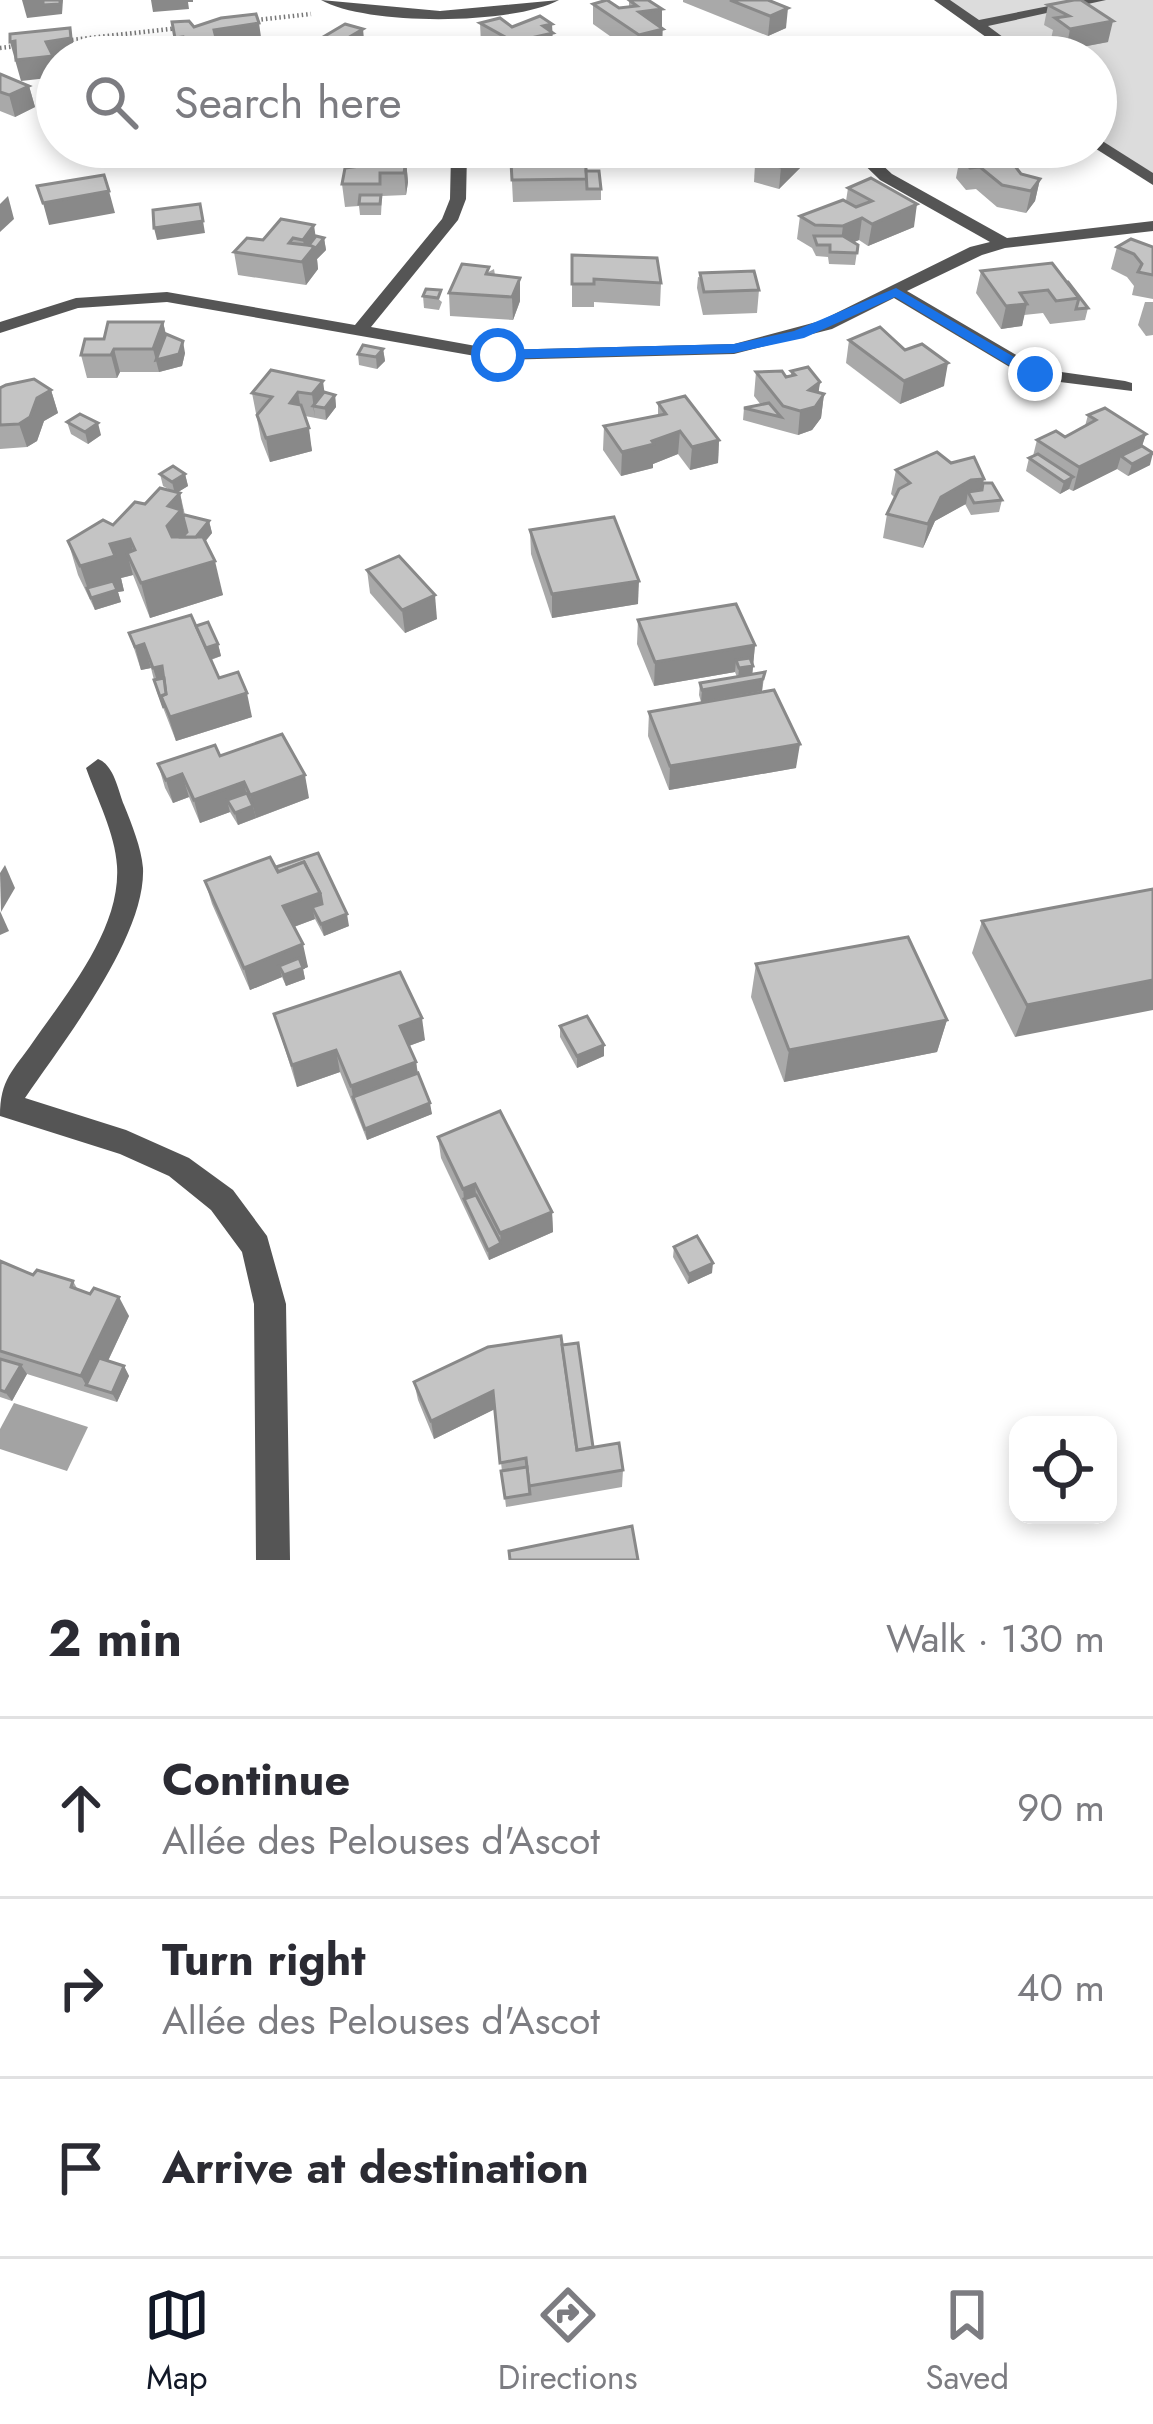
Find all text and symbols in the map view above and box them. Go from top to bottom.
search box [36,36,1117,168]
icon: search [78,69,144,135]
text: Search here [174,70,402,135]
route start [471,328,525,382]
route end [1008,347,1062,401]
map controls [1009,1416,1117,1524]
button: locate [1009,1416,1117,1524]
text: 2 min [48,1601,182,1675]
text: Walk · 130 m [886,1610,1105,1667]
text: Continue [162,1747,350,1812]
icon: ahead [48,1775,114,1841]
text: 90 m [1017,1779,1105,1836]
text: Allée des Pelouses d'Ascot [162,1812,600,1869]
text: Turn right [162,1927,366,1992]
icon: right [48,1955,114,2021]
text: 40 m [1017,1959,1105,2016]
text: Allée des Pelouses d'Ascot [162,1992,600,2049]
icon: arrive [48,2135,114,2201]
text: Arrive at destination [162,2135,589,2200]
tab: Map [144,2282,210,2401]
tab: Directions [498,2282,638,2401]
tab: Saved [925,2282,1009,2401]

